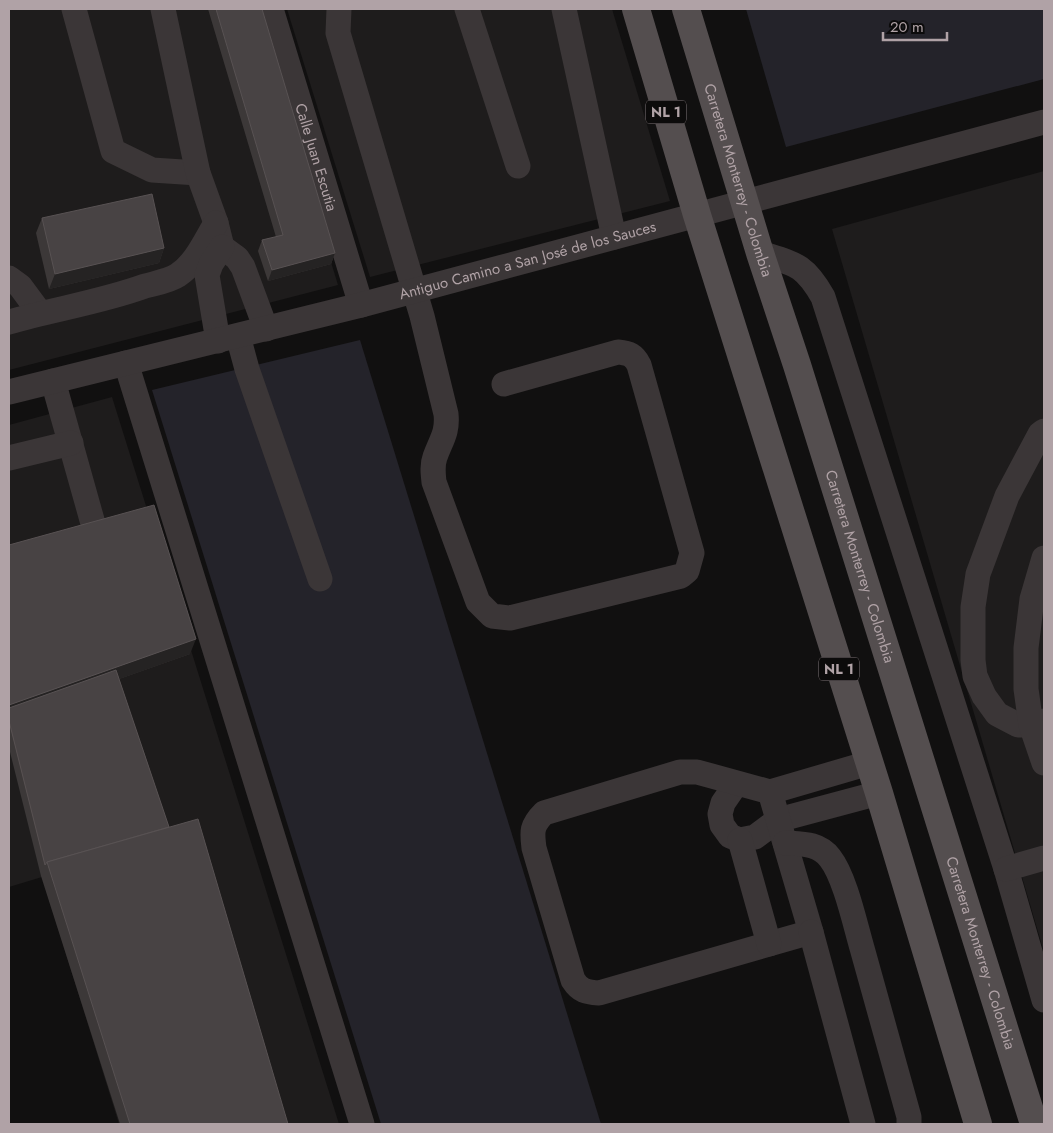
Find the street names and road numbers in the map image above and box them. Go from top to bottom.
street label: Carretera Monterrey - Colombia [698,81,778,280]
road number: NL 1 [646,100,686,124]
street label: Calle Juan Escutia [289,101,343,214]
street label: Antiguo Camino a San José de los Sauces [397,215,658,305]
street label: Carretera Monterrey - Colombia [819,467,900,666]
road number: NL 1 [819,658,859,681]
street label: Carretera Monterrey - Colombia [940,854,1021,1052]

